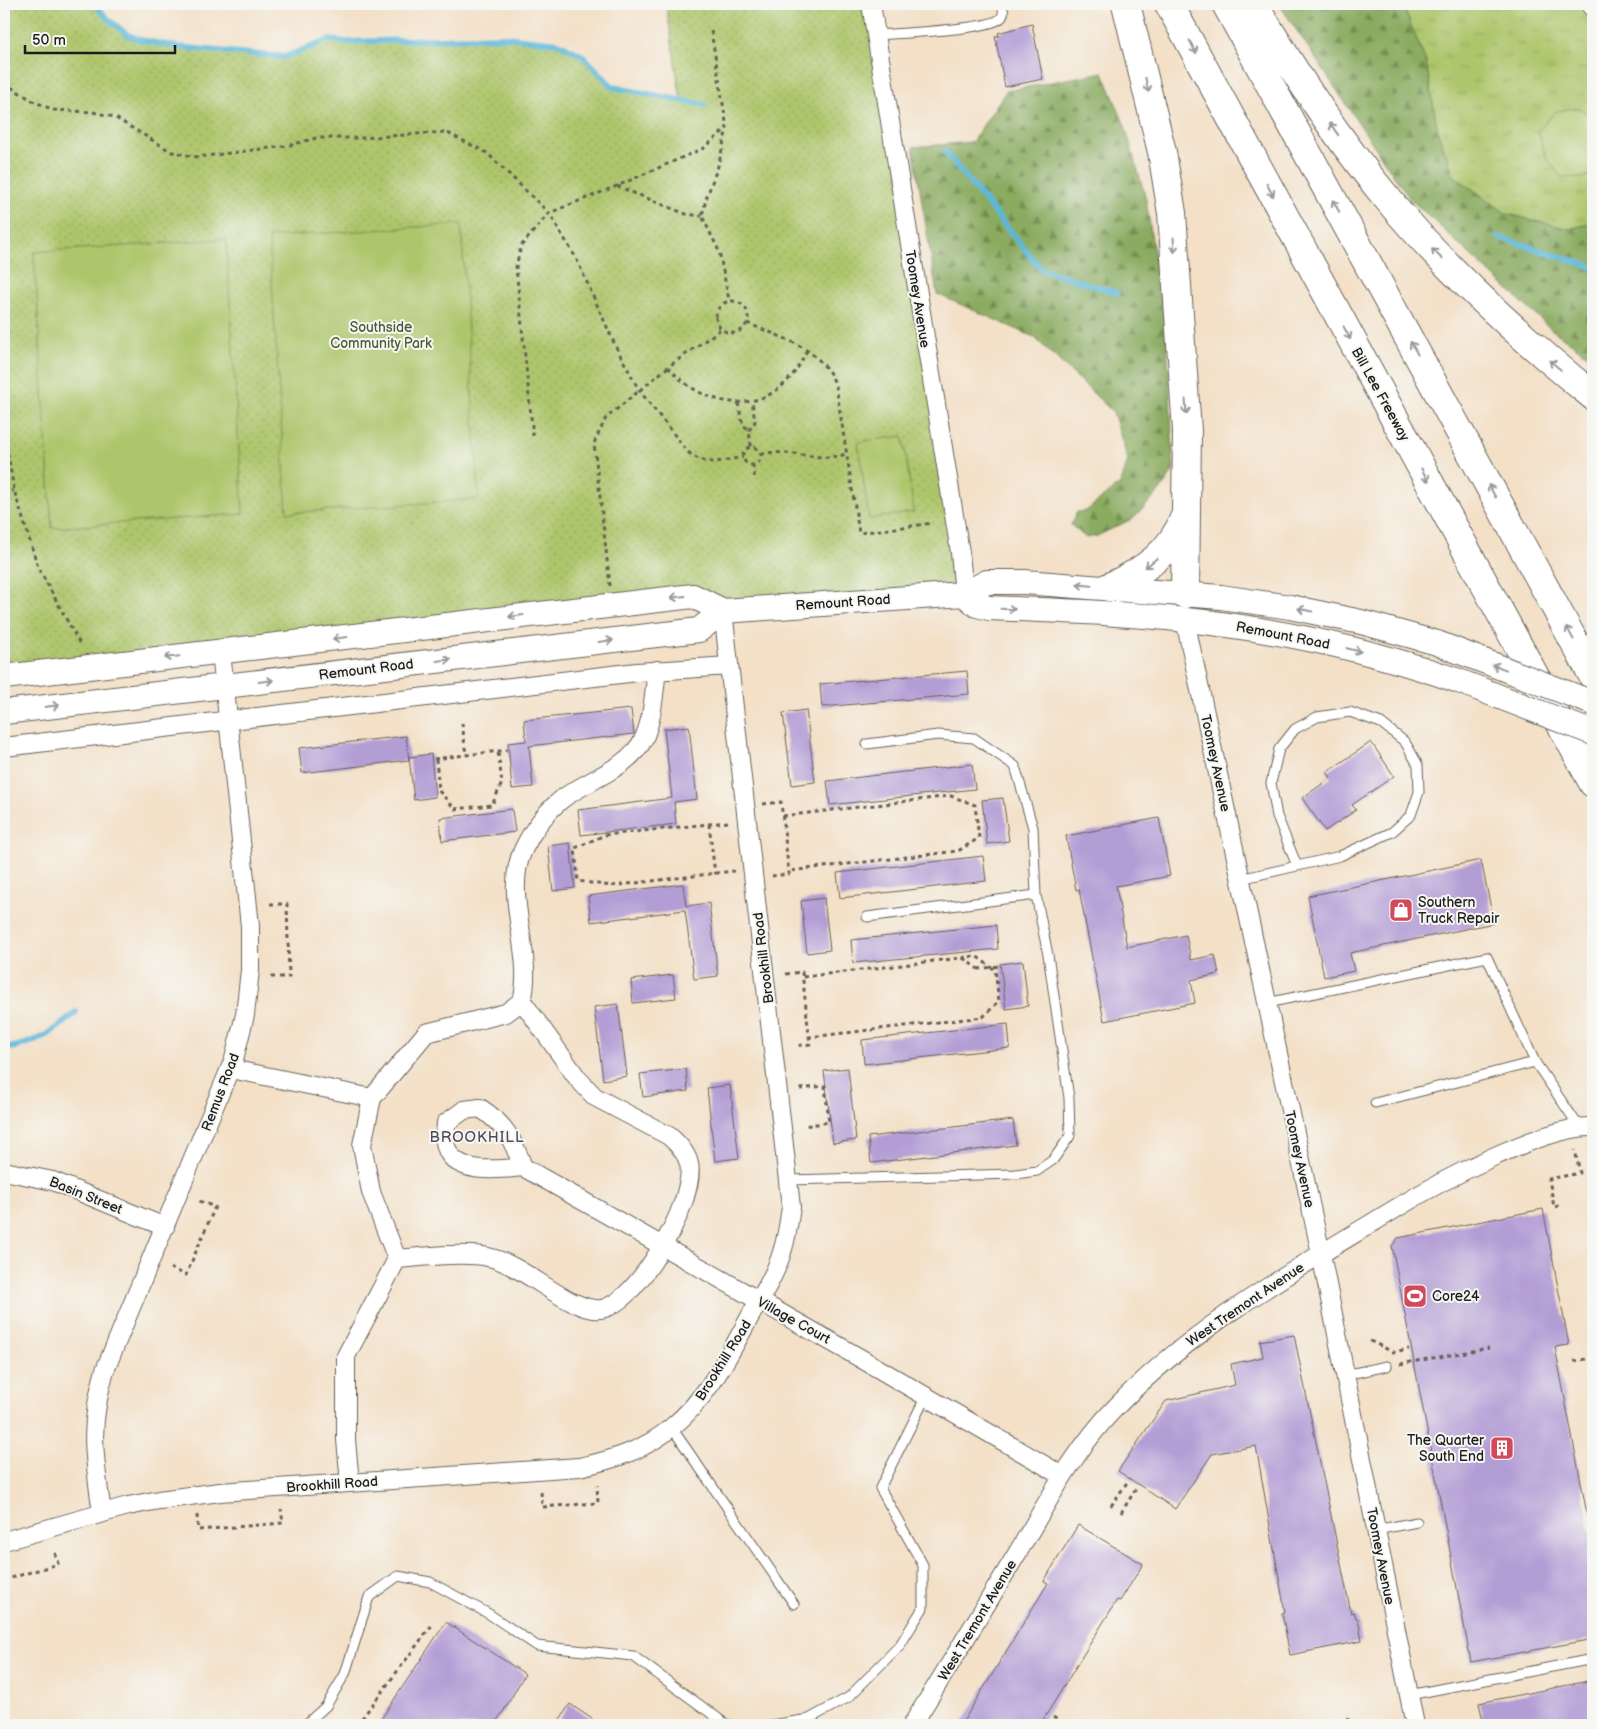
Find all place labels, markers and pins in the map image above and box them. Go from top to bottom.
place label: Southern Truck Repair [1418,894,1500,927]
shop icon: Southern Truck Repair [1388,897,1414,923]
sports icon: Core24 [1402,1283,1428,1309]
place label: Core24 [1432,1288,1480,1305]
place label: The Quarter South End [1407,1432,1485,1465]
building icon: The Quarter South End [1489,1435,1515,1461]

